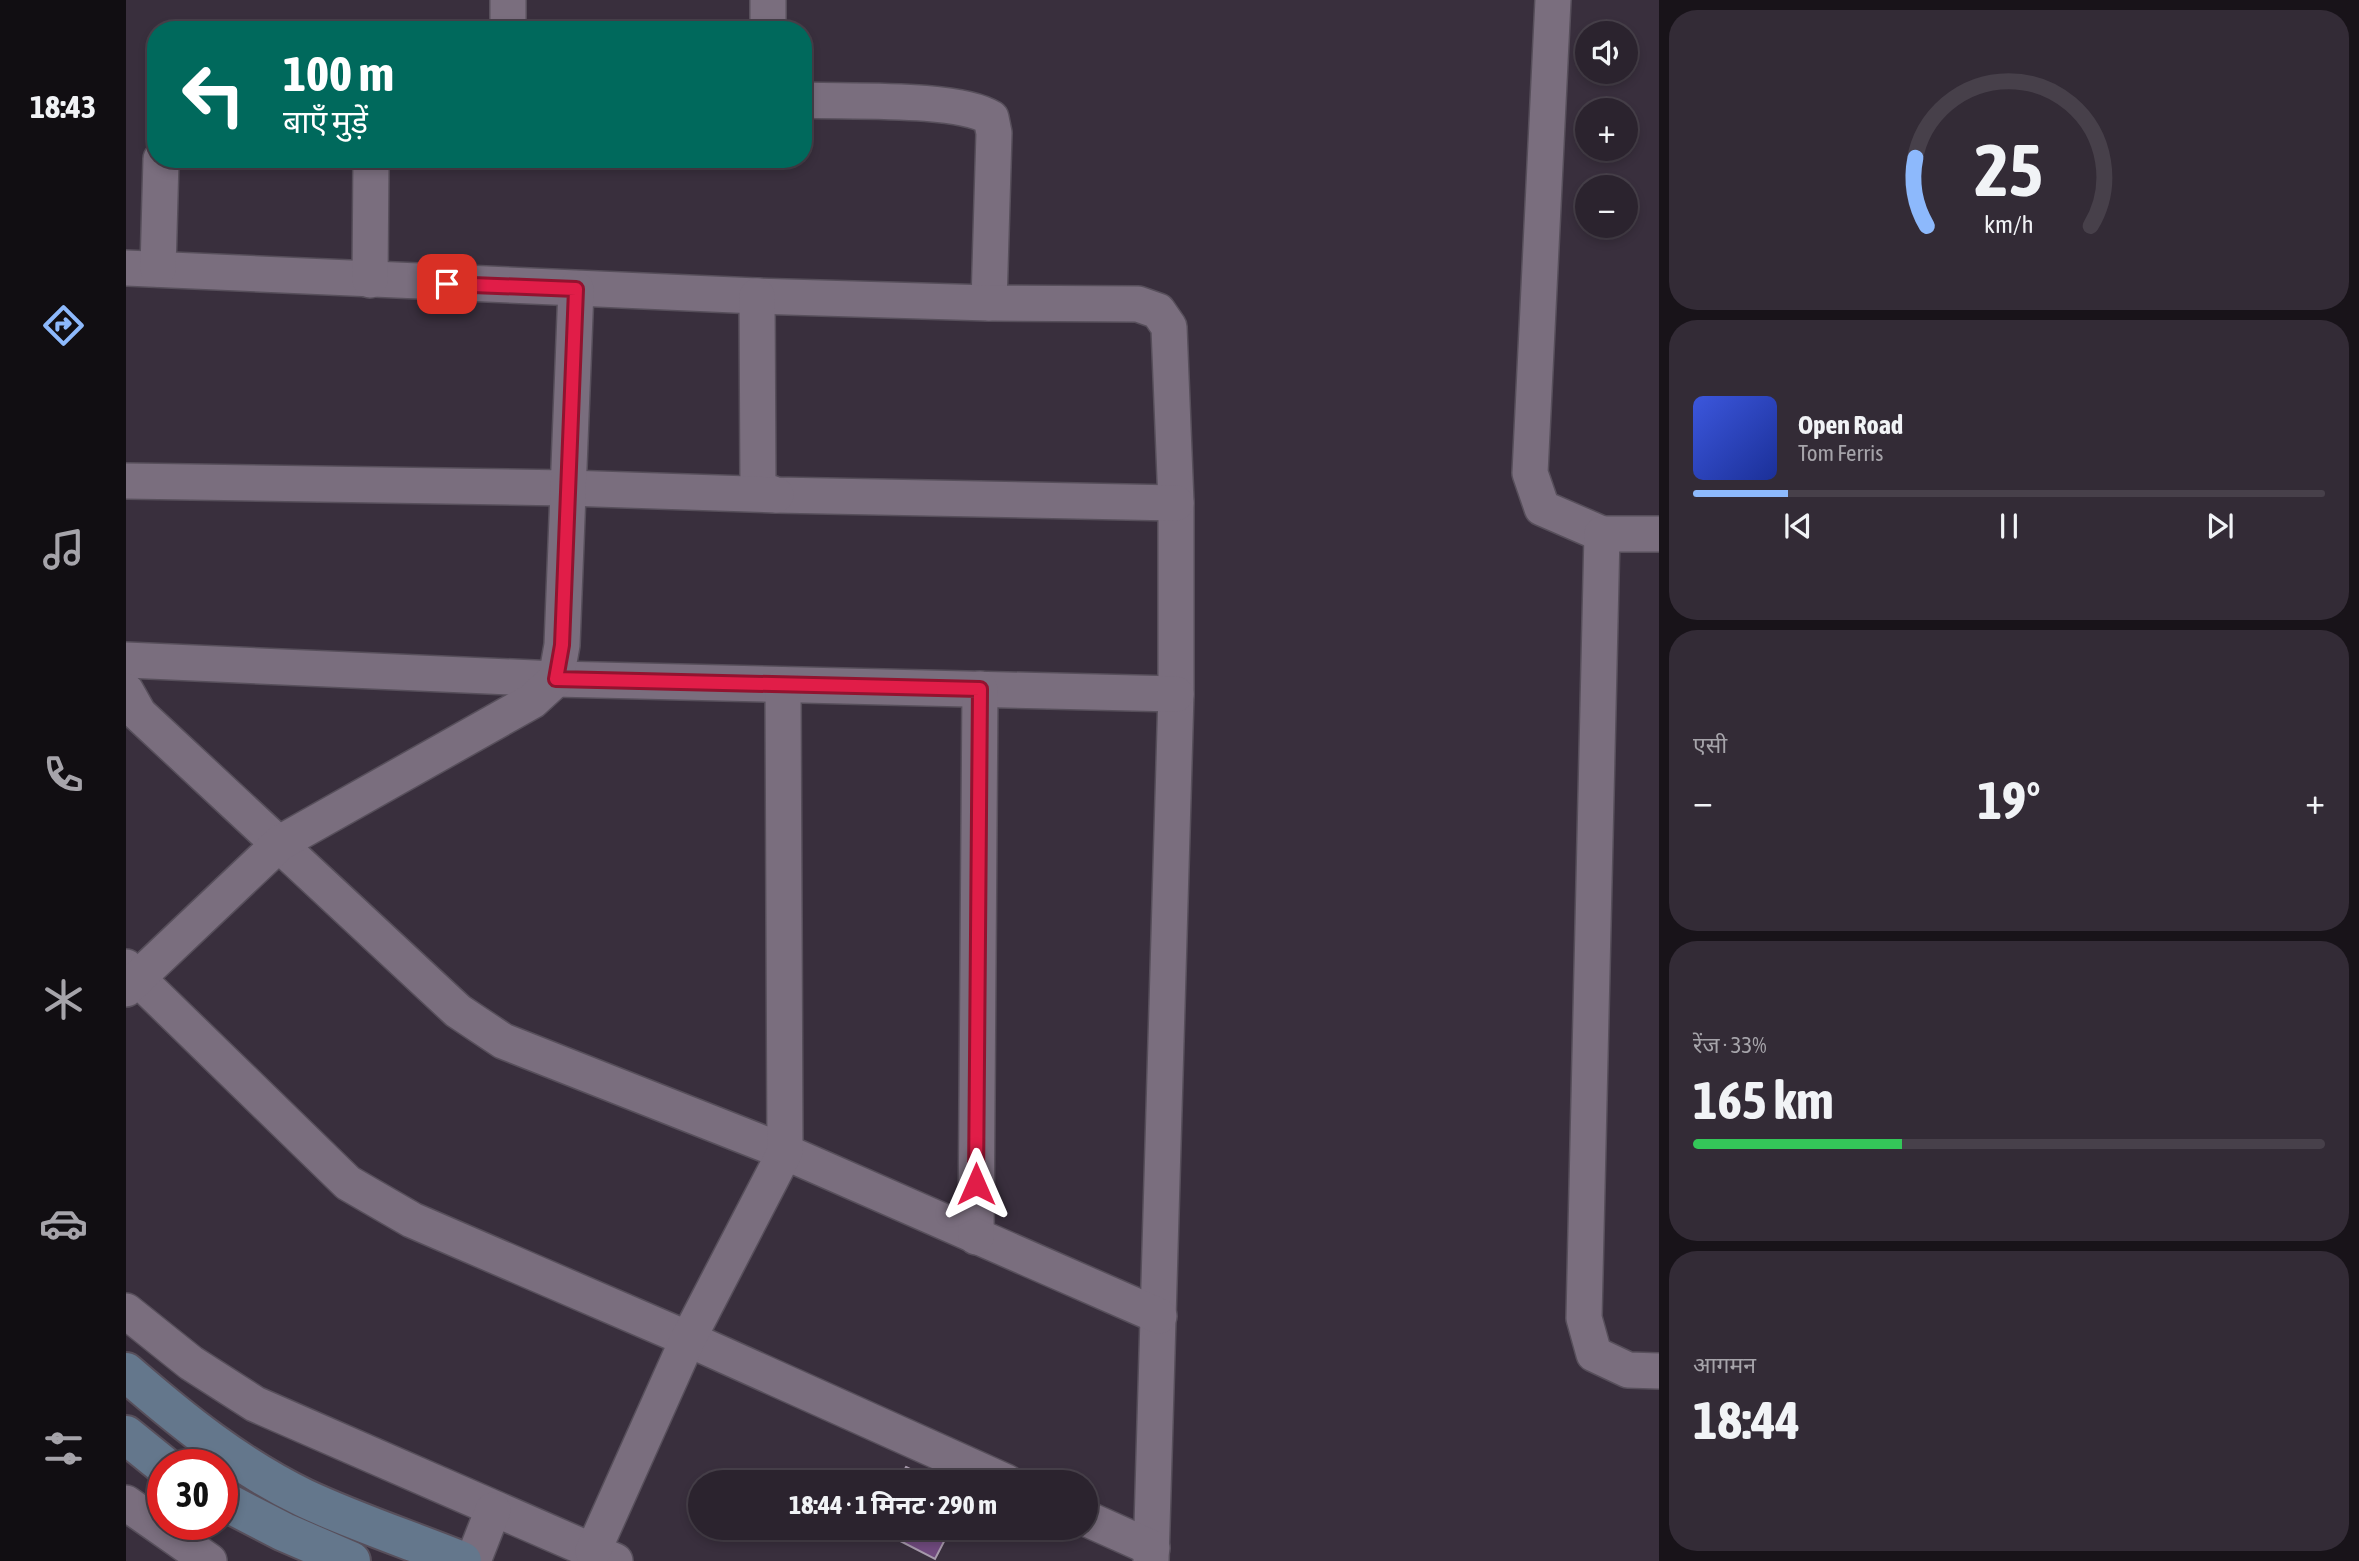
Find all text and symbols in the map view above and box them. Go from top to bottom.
map controls [1575,21,1638,238]
button: sound [1575,21,1638,84]
text: 100 m [283,45,394,101]
icon: left [168,49,259,140]
text: 18:43 [30,88,96,125]
button: + [1575,98,1638,161]
text: बाएँ मुड़ें [283,103,368,140]
text: 25 [1975,128,2043,211]
button: − [1575,175,1638,238]
text: km/h [1984,210,2034,238]
pin [417,254,477,314]
icon: arrive [428,265,466,303]
icon: directions [39,301,88,350]
text: Open Road [1798,410,1903,440]
text: Tom Ferris [1798,440,1883,466]
icon: previous [1779,507,1817,545]
icon: pause [1990,507,2028,545]
icon: next [2201,507,2239,545]
icon: music [39,525,88,574]
text: एसी [1693,732,1727,758]
icon: phone [39,750,88,799]
text: 19° [1977,770,2041,830]
text: − [1693,779,1713,822]
text: + [2305,779,2325,822]
icon: climate [39,975,88,1024]
text: रेंज · 33% [1693,1032,1767,1058]
text: 165 km [1693,1070,1834,1130]
position arrow [939,1147,1013,1221]
icon: car [39,1199,88,1248]
text: आगमन [1693,1352,1756,1378]
text: 18:44 [1693,1390,1800,1450]
icon: filters [39,1424,88,1473]
speed limit sign: 30 [147,1449,238,1540]
text: 18:44 · 1 मिनट · 290 m [789,1490,997,1520]

